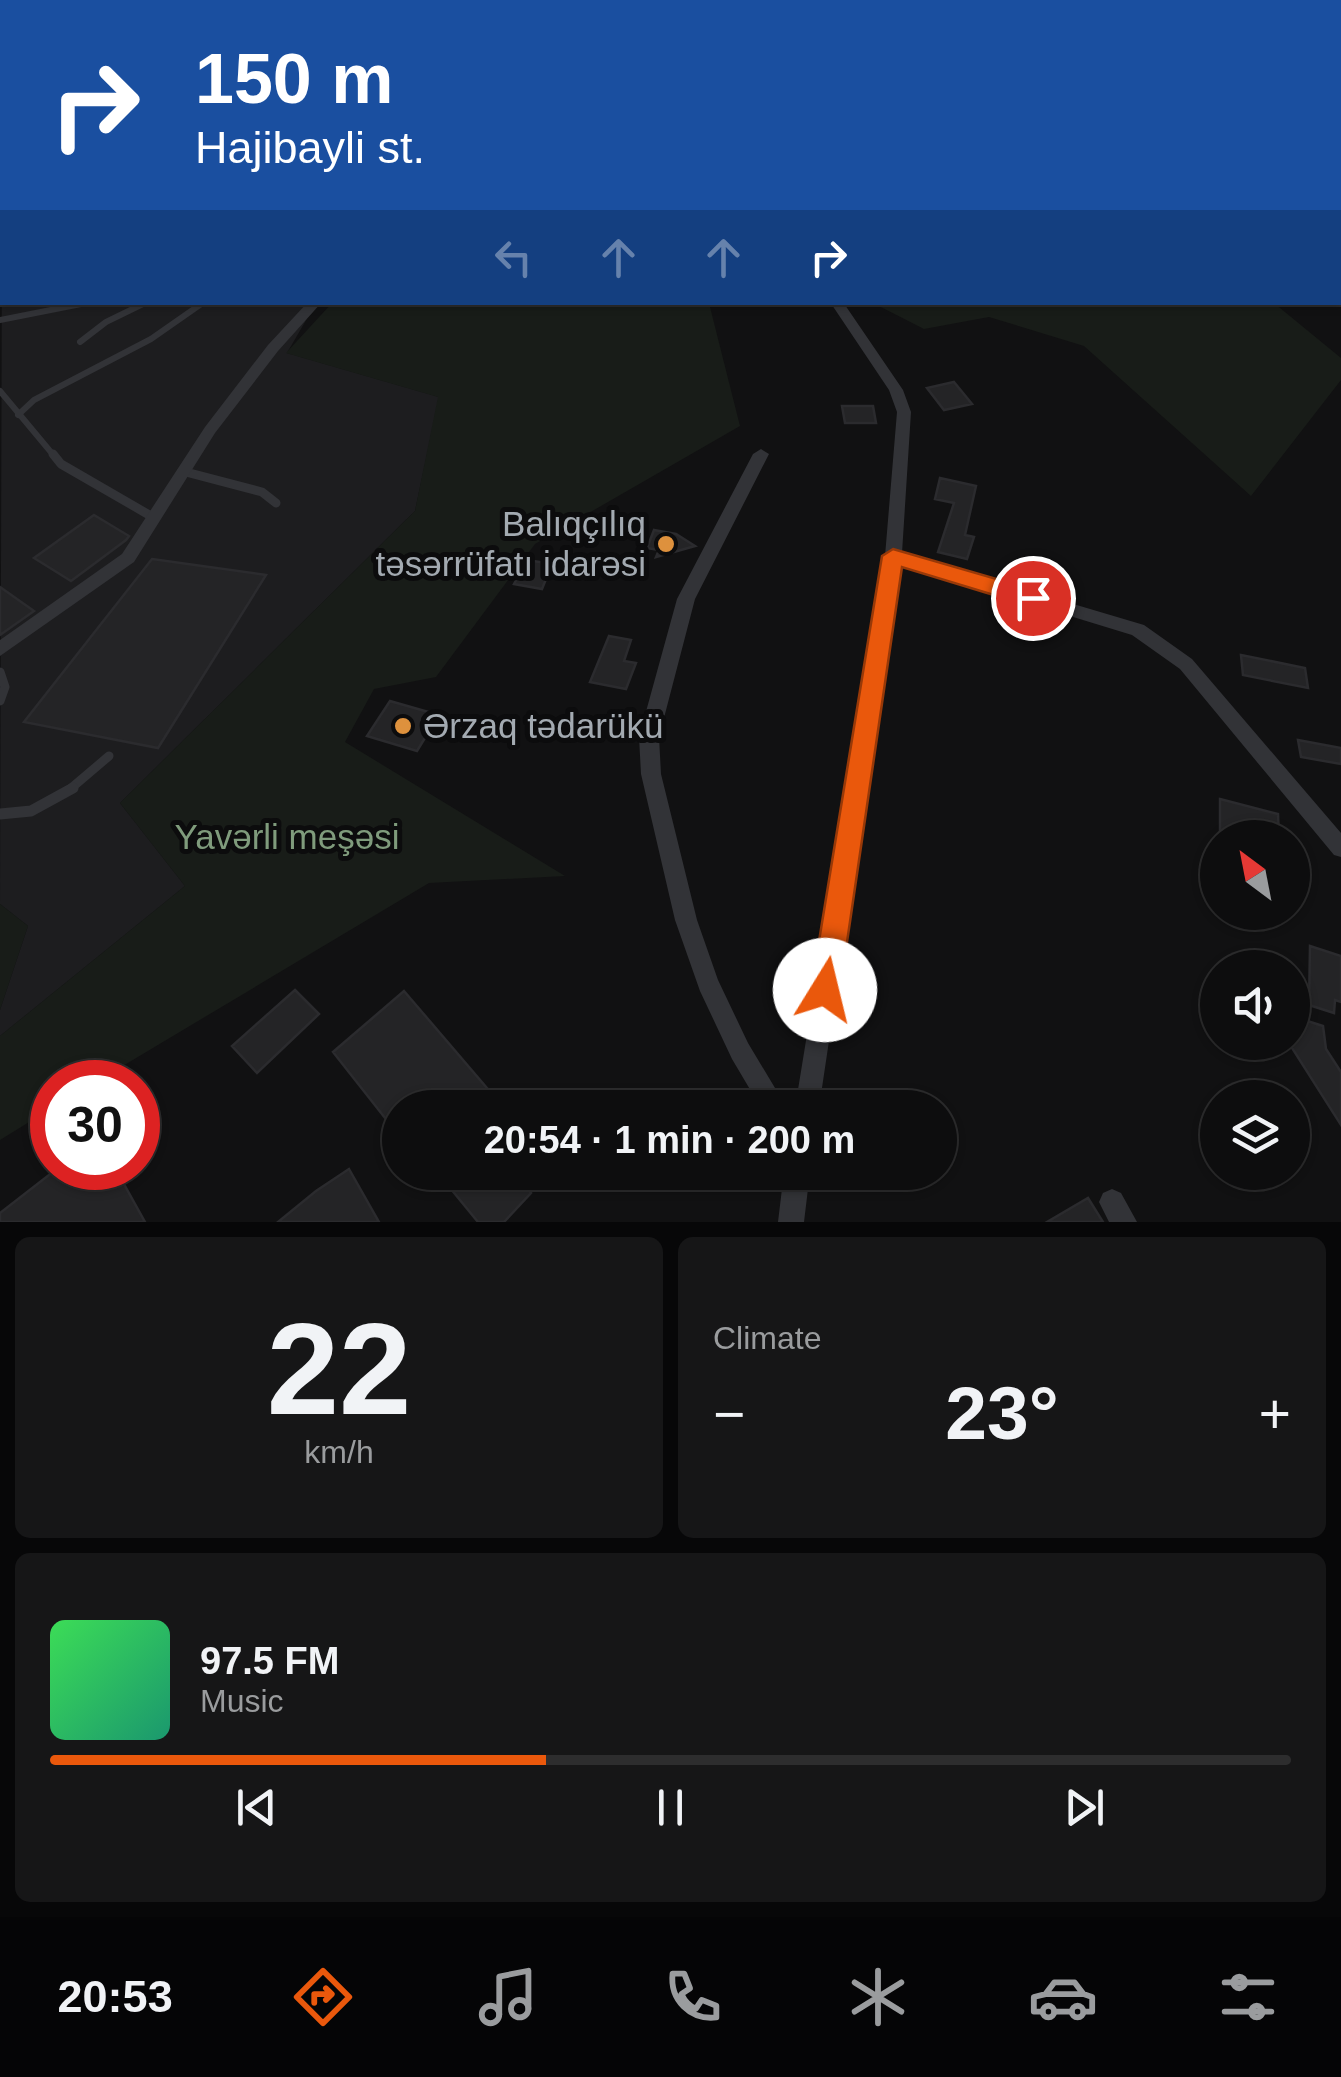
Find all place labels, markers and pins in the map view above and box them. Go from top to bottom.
place label: Balıqçılıq təsərrüfatı idarəsi [376,504,646,583]
marker: Balıqçılıq təsərrüfatı idarəsi [655,533,677,555]
pin [991,556,1076,641]
place label: Ərzaq tədarükü [423,706,663,745]
marker: Ərzaq tədarükü [392,715,414,737]

